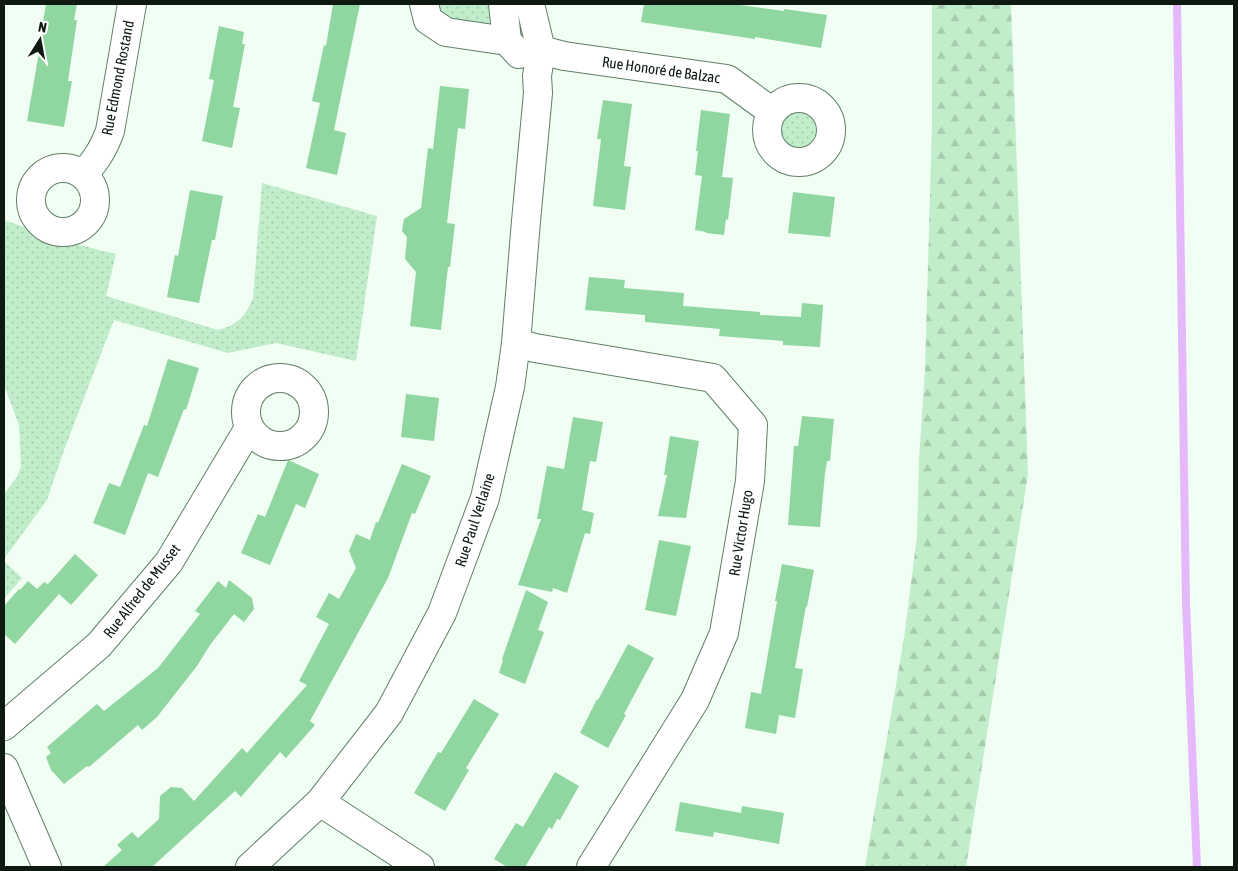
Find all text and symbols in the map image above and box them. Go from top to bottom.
north arrow [15,15,65,65]
text: N [37,19,48,36]
street label: Rue Edmond Rostand [98,19,137,137]
street label: Rue Honoré de Balzac [601,53,722,86]
street label: Rue Paul Verlaine [451,471,498,569]
street label: Rue Victor Hugo [725,489,756,577]
street label: Rue Alfred de Musset [100,540,184,641]

